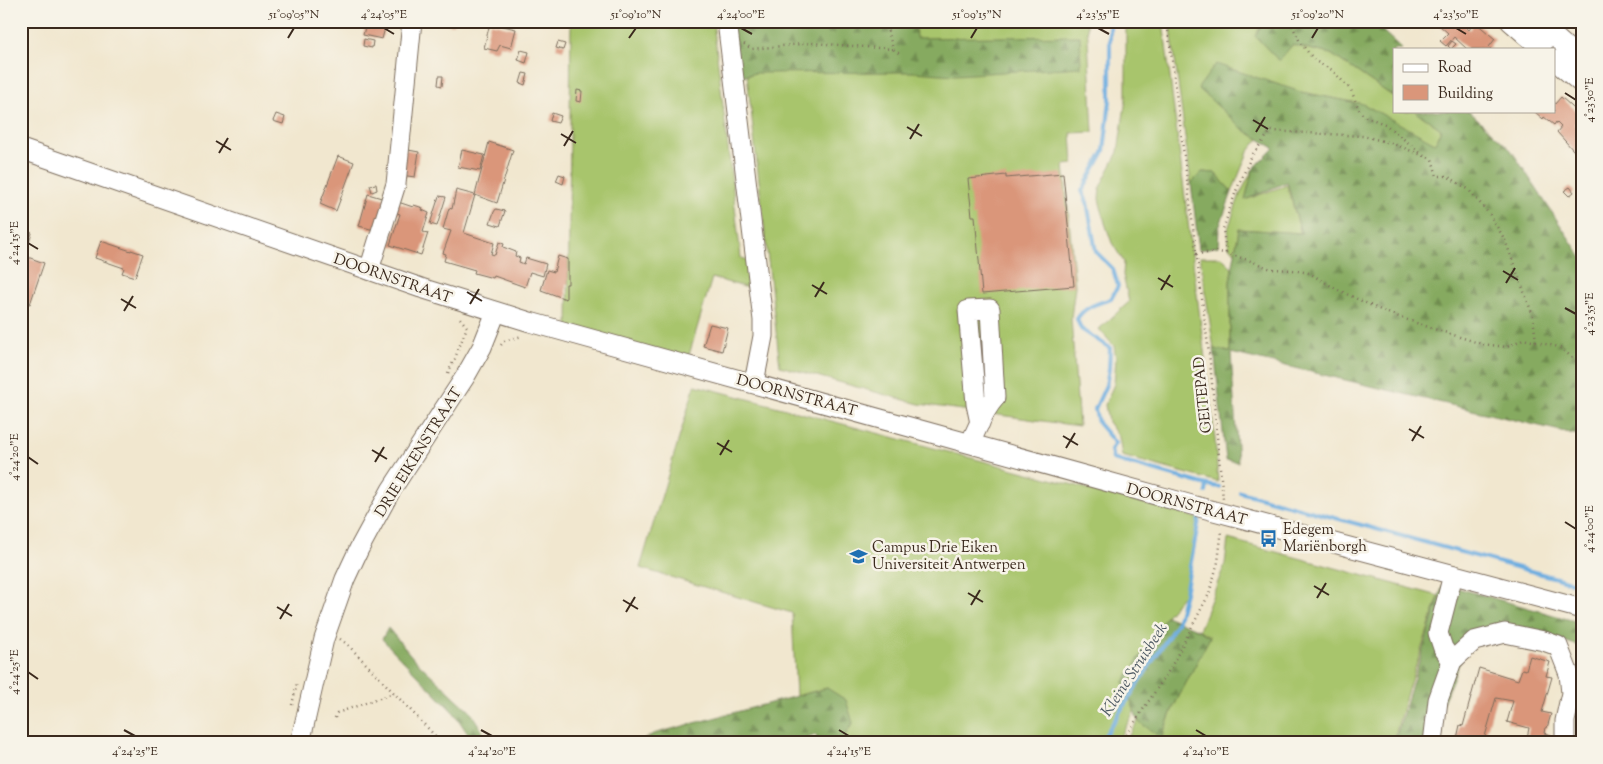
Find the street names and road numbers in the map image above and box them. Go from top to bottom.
street label: DOORNSTRAAT [330,249,455,310]
street label: GEITEPAD [1189,355,1218,434]
street label: DOORNSTRAAT [734,370,860,423]
street label: DRIE EIKENSTRAAT [371,383,468,522]
street label: DOORNSTRAAT [1124,479,1250,532]

